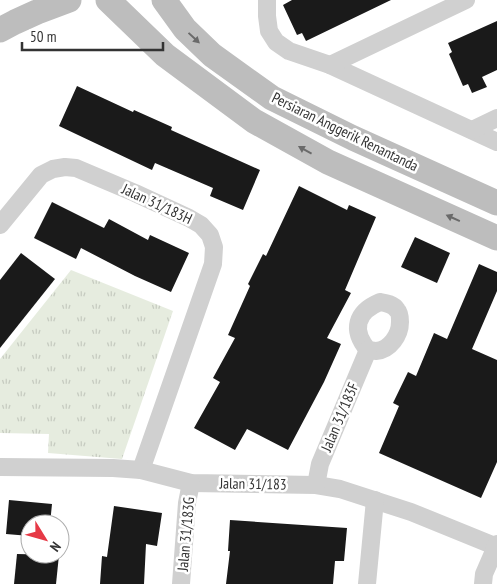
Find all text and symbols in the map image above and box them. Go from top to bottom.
scale bar [22,20,164,52]
text: 50 m [30,27,56,46]
one-way arrow [188,32,200,44]
street label: Persiaran Anggerik Renantanda [269,88,421,175]
one-way arrow [299,145,312,154]
street label: Jalan 31/183H [118,179,195,228]
one-way arrow [446,214,460,222]
street label: Jalan 31/183F [316,379,363,455]
street label: Jalan 31/183 [218,473,287,494]
street label: Jalan 31/183G [173,496,198,573]
north arrow [20,514,70,564]
text: N [46,538,65,555]

